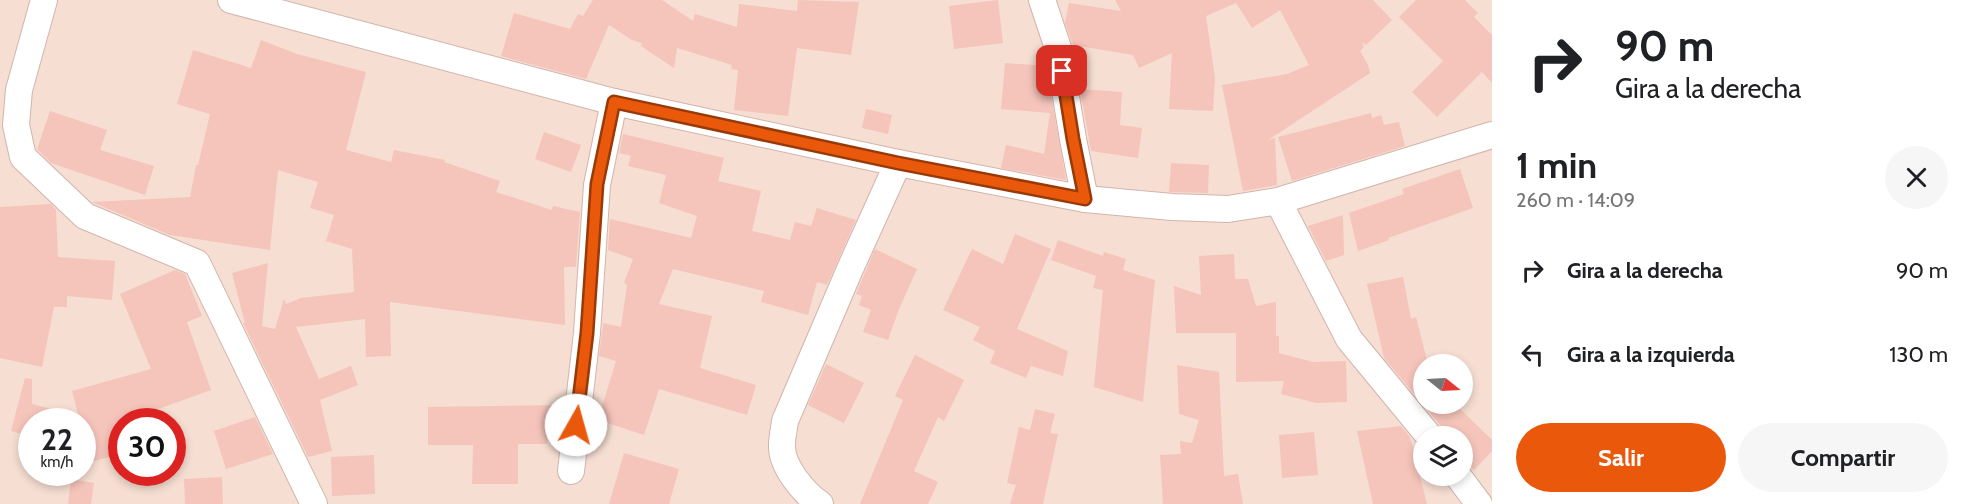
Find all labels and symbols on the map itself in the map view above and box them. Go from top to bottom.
pin [1036,45,1087,96]
north arrow [1413,354,1473,414]
position arrow [544,393,608,457]
speed limit sign: 30 [108,408,186,486]

